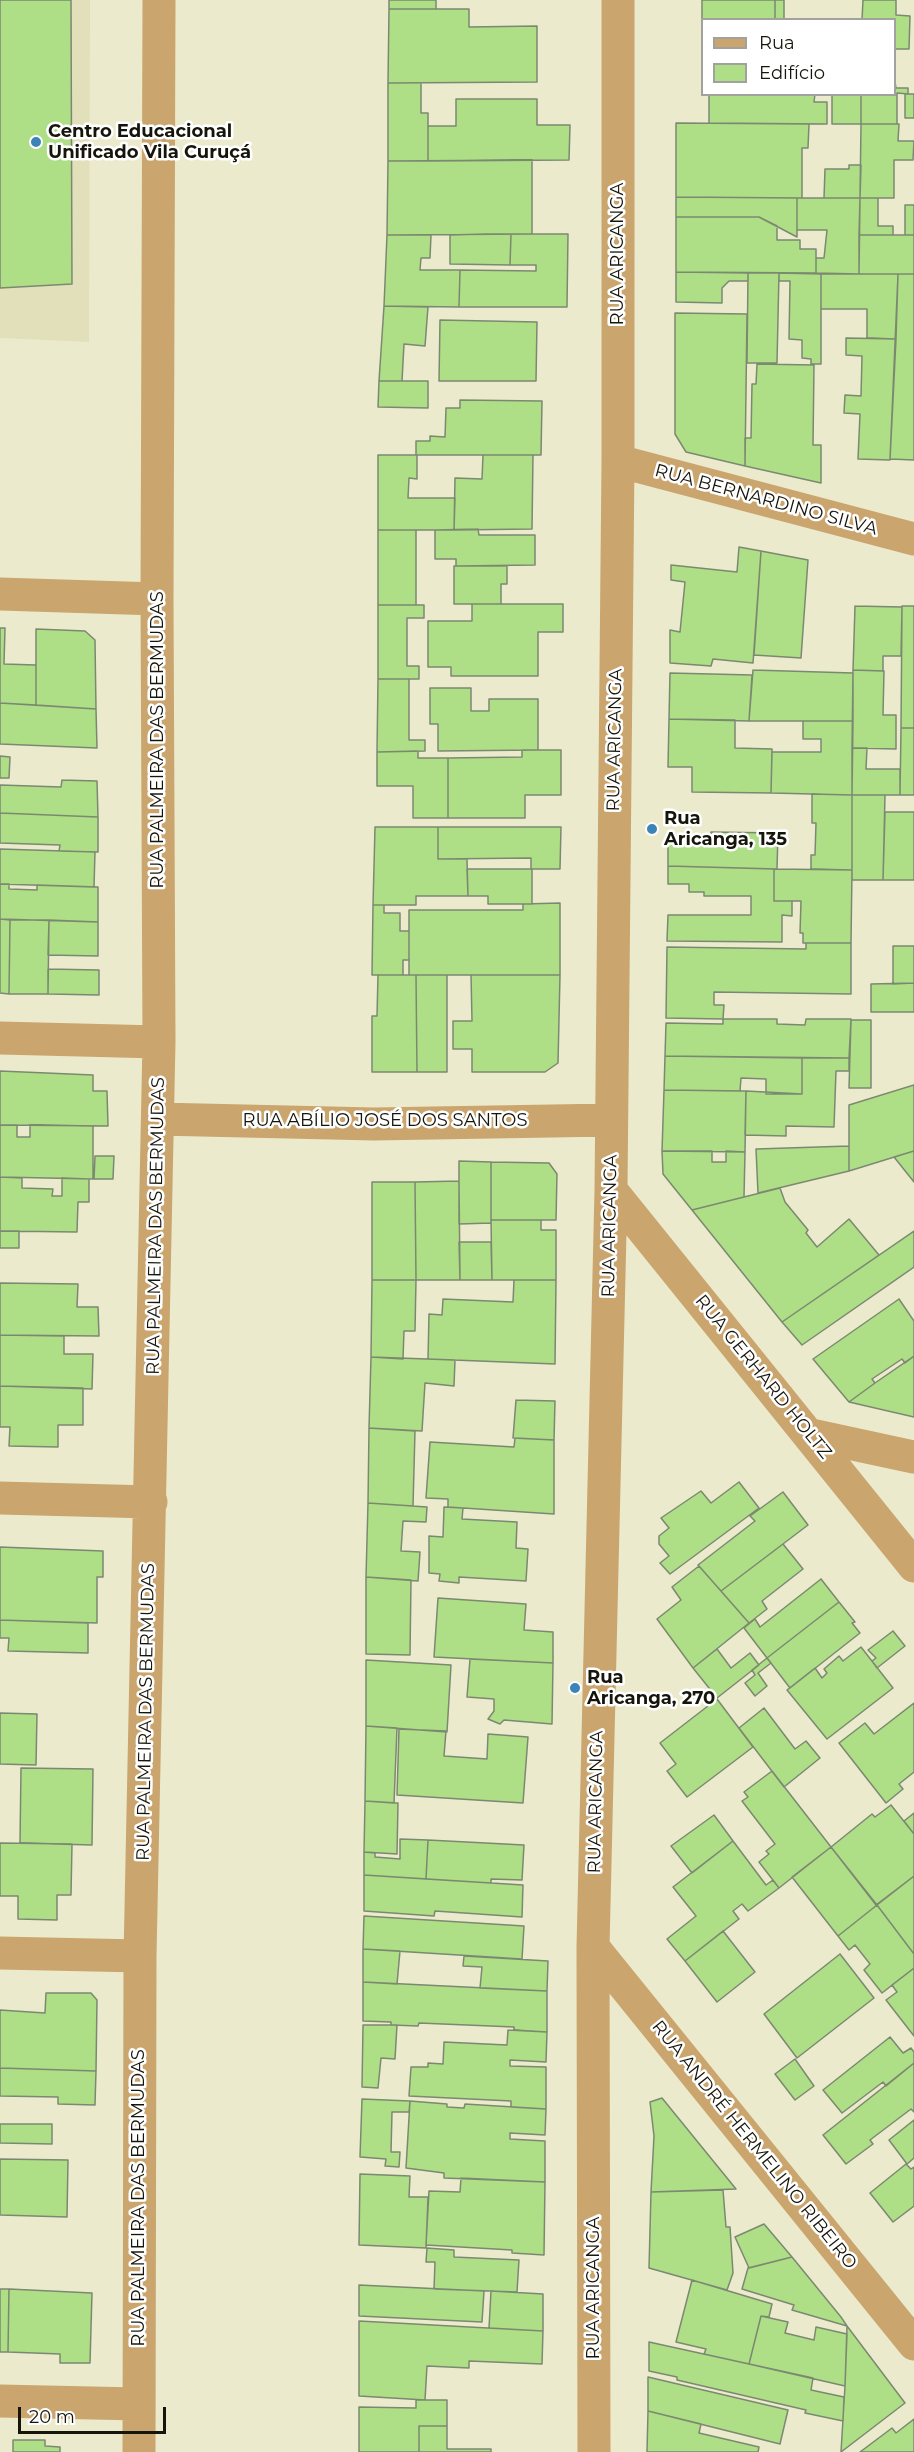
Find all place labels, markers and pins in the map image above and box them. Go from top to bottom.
place label: Centro Educacional Unificado Vila Curuçá [48,121,251,164]
marker: Centro Educacional Unificado Vila Curuçá [29,135,43,149]
place label: Rua Aricanga, 135 [664,808,787,850]
marker: Rua Aricanga, 135 [645,822,659,836]
place label: Rua Aricanga, 270 [587,1667,715,1710]
marker: Rua Aricanga, 270 [568,1681,582,1695]

